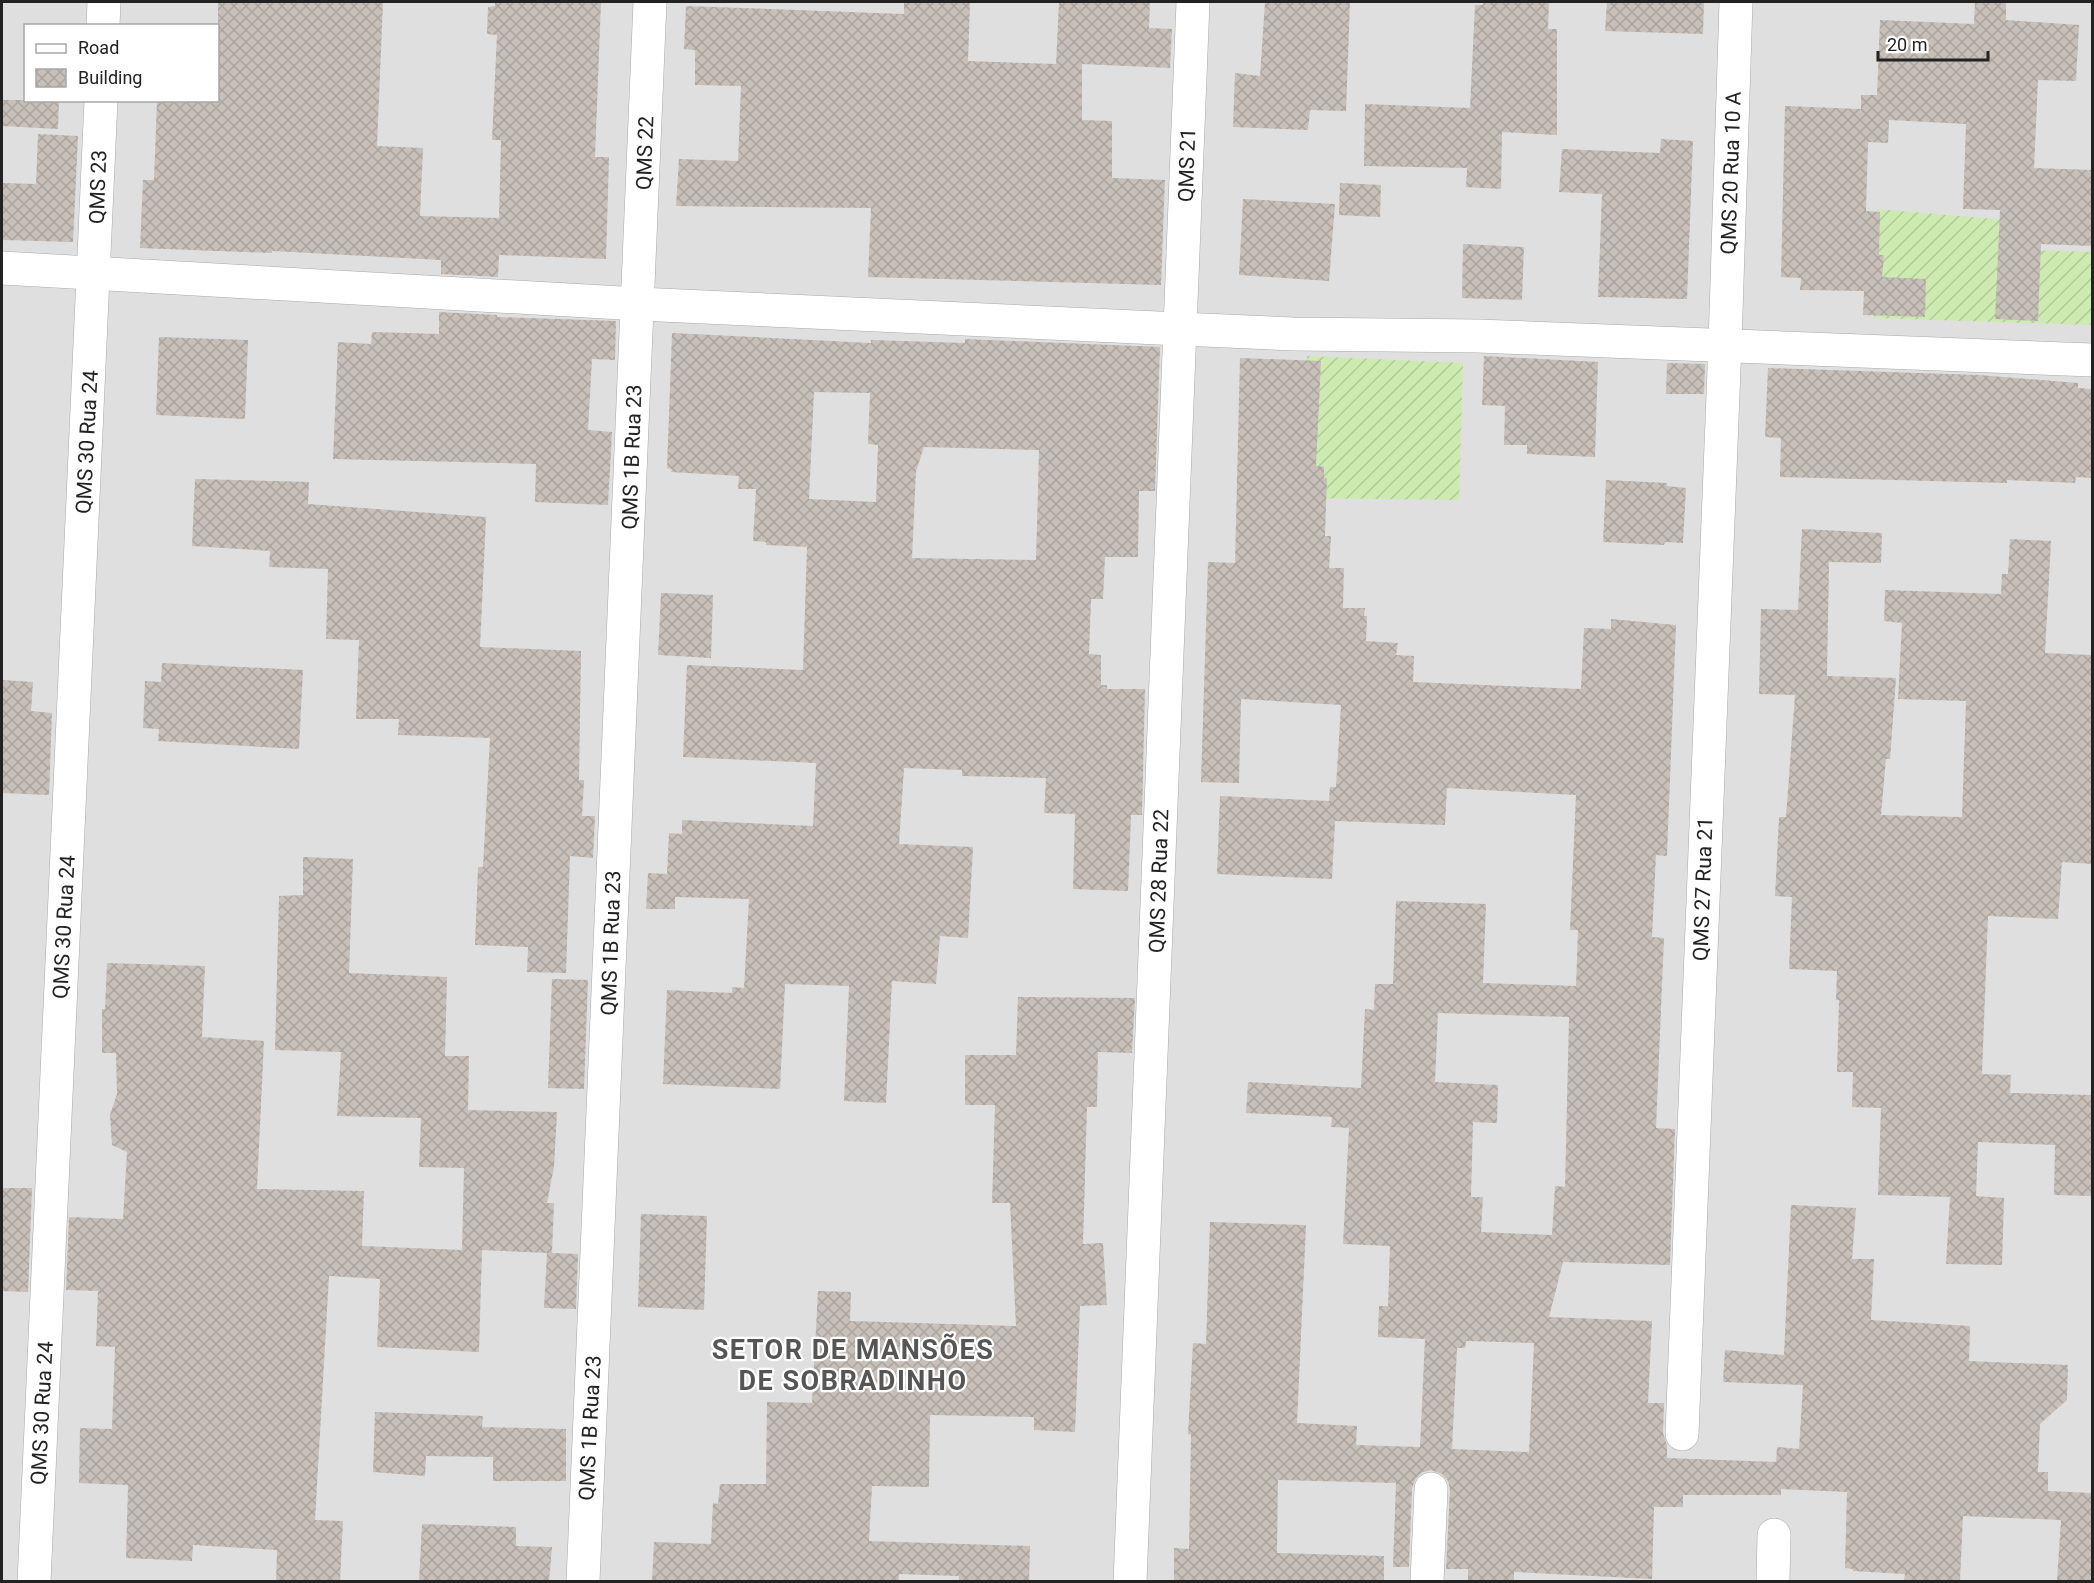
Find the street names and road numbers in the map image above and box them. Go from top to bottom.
street label: QMS 20 Rua 10 A [1716,91,1746,255]
street label: QMS 22 [632,115,658,190]
street label: QMS 21 [1174,128,1200,202]
street label: QMS 23 [85,150,111,224]
street label: QMS 30 Rua 24 [71,369,103,515]
street label: QMS 1B Rua 23 [617,384,647,530]
street label: QMS 28 Rua 22 [1144,808,1174,953]
street label: QMS 27 Rua 21 [1688,817,1718,961]
street label: QMS 30 Rua 24 [48,854,80,1000]
street label: QMS 1B Rua 23 [596,870,626,1016]
street label: QMS 30 Rua 24 [26,1340,58,1486]
street label: QMS 1B Rua 23 [574,1355,606,1501]

